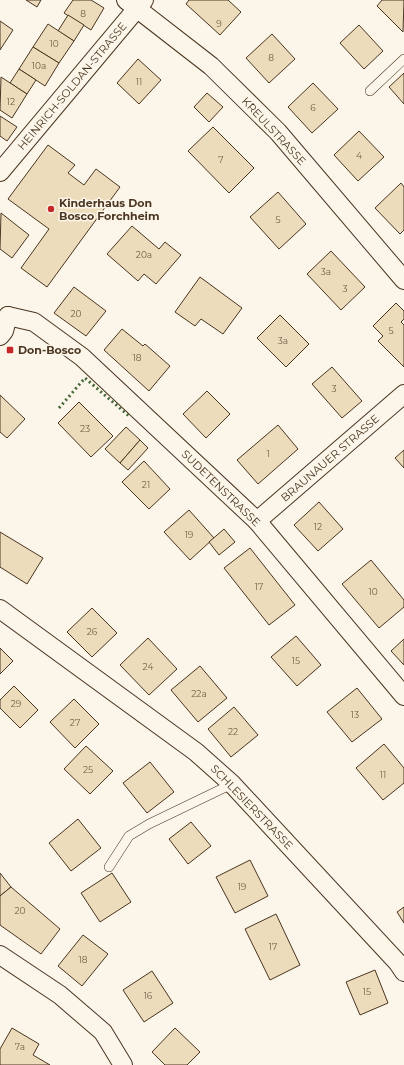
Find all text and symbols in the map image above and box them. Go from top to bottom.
house number: 8 [80,8,86,19]
house number: 9 [216,18,222,29]
street label: HEINRICH-SOLDAN-STRASSE [14,19,130,153]
house number: 10 [49,38,59,49]
house number: 8 [268,52,274,63]
house number: 10a [32,60,46,71]
house number: 11 [136,76,142,87]
street label: KREULSTRASSE [239,94,309,168]
house number: 12 [7,96,15,107]
house number: 6 [310,102,316,113]
house number: 4 [356,150,362,161]
house number: 7 [218,154,224,165]
place label: Kinderhaus Don Bosco Forchheim [59,196,159,223]
marker: Kinderhaus Don Bosco Forchheim [46,204,56,214]
house number: 5 [275,214,281,225]
house number: 20a [136,249,152,260]
house number: 3a [321,266,331,277]
house number: 3 [342,283,348,294]
house number: 20 [70,308,82,319]
house number: 5 [388,325,394,336]
house number: 3a [278,335,288,346]
place label: Don-Bosco [18,343,81,357]
marker: Don-Bosco [5,345,15,355]
house number: 18 [133,352,142,363]
house number: 3 [331,383,337,394]
street label: BRAUNAUER STRASSE [278,411,382,505]
house number: 23 [80,423,90,434]
street label: SUDETENSTRASSE [179,447,263,529]
house number: 1 [266,448,270,459]
house number: 21 [142,479,150,490]
house number: 12 [314,521,322,532]
house number: 19 [185,529,194,540]
house number: 17 [255,581,263,592]
house number: 10 [368,586,378,597]
house number: 26 [87,626,98,637]
house number: 15 [292,655,300,666]
house number: 24 [143,661,153,672]
house number: 22a [191,688,207,699]
house number: 29 [11,698,22,709]
house number: 13 [351,709,359,720]
house number: 27 [70,717,80,728]
house number: 22 [228,726,238,737]
street label: SCHLESIERSTRASSE [208,762,296,852]
house number: 25 [83,764,93,775]
house number: 11 [380,769,386,780]
house number: 19 [238,881,247,892]
house number: 20 [14,905,26,916]
house number: 17 [269,941,277,952]
house number: 18 [79,954,88,965]
house number: 15 [363,986,371,997]
house number: 16 [144,990,153,1001]
house number: 7a [15,1041,25,1052]

